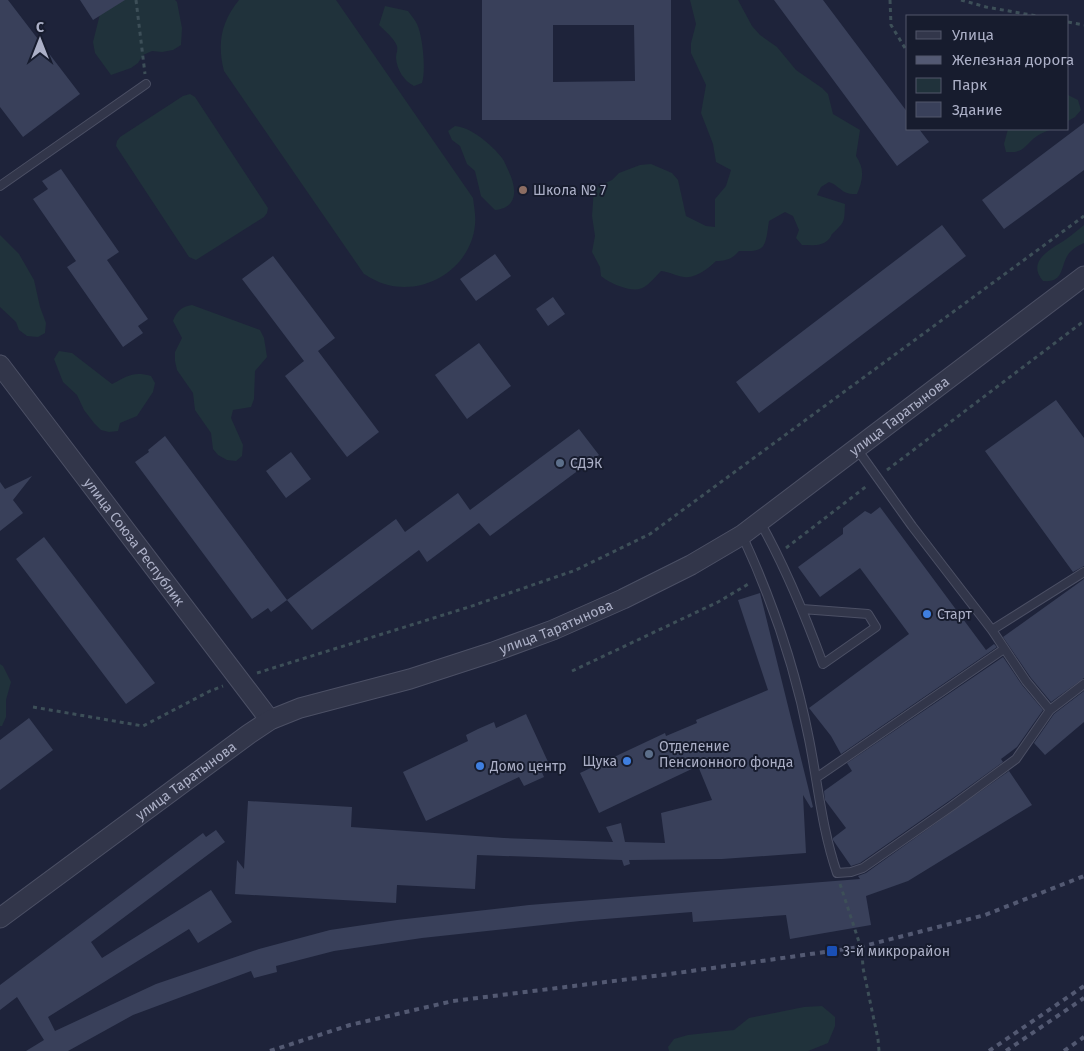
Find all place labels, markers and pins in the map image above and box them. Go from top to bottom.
place label: Школа № 7 [533,182,606,199]
marker: Школа № 7 [517,184,529,196]
place label: СДЭК [570,455,603,472]
marker: СДЭК [554,457,566,469]
place label: Старт [937,606,972,623]
marker: Старт [921,608,933,620]
place label: Отделение Пенсионного фонда [659,738,793,771]
marker: Отделение Пенсионного фонда [643,748,655,760]
place label: Щука [583,753,617,770]
marker: Щука [621,755,633,767]
place label: Домо центр [489,758,567,775]
marker: Домо центр [474,760,486,772]
place label: 3-й микрорайон [843,943,950,960]
marker: 3-й микрорайон [825,944,839,958]

